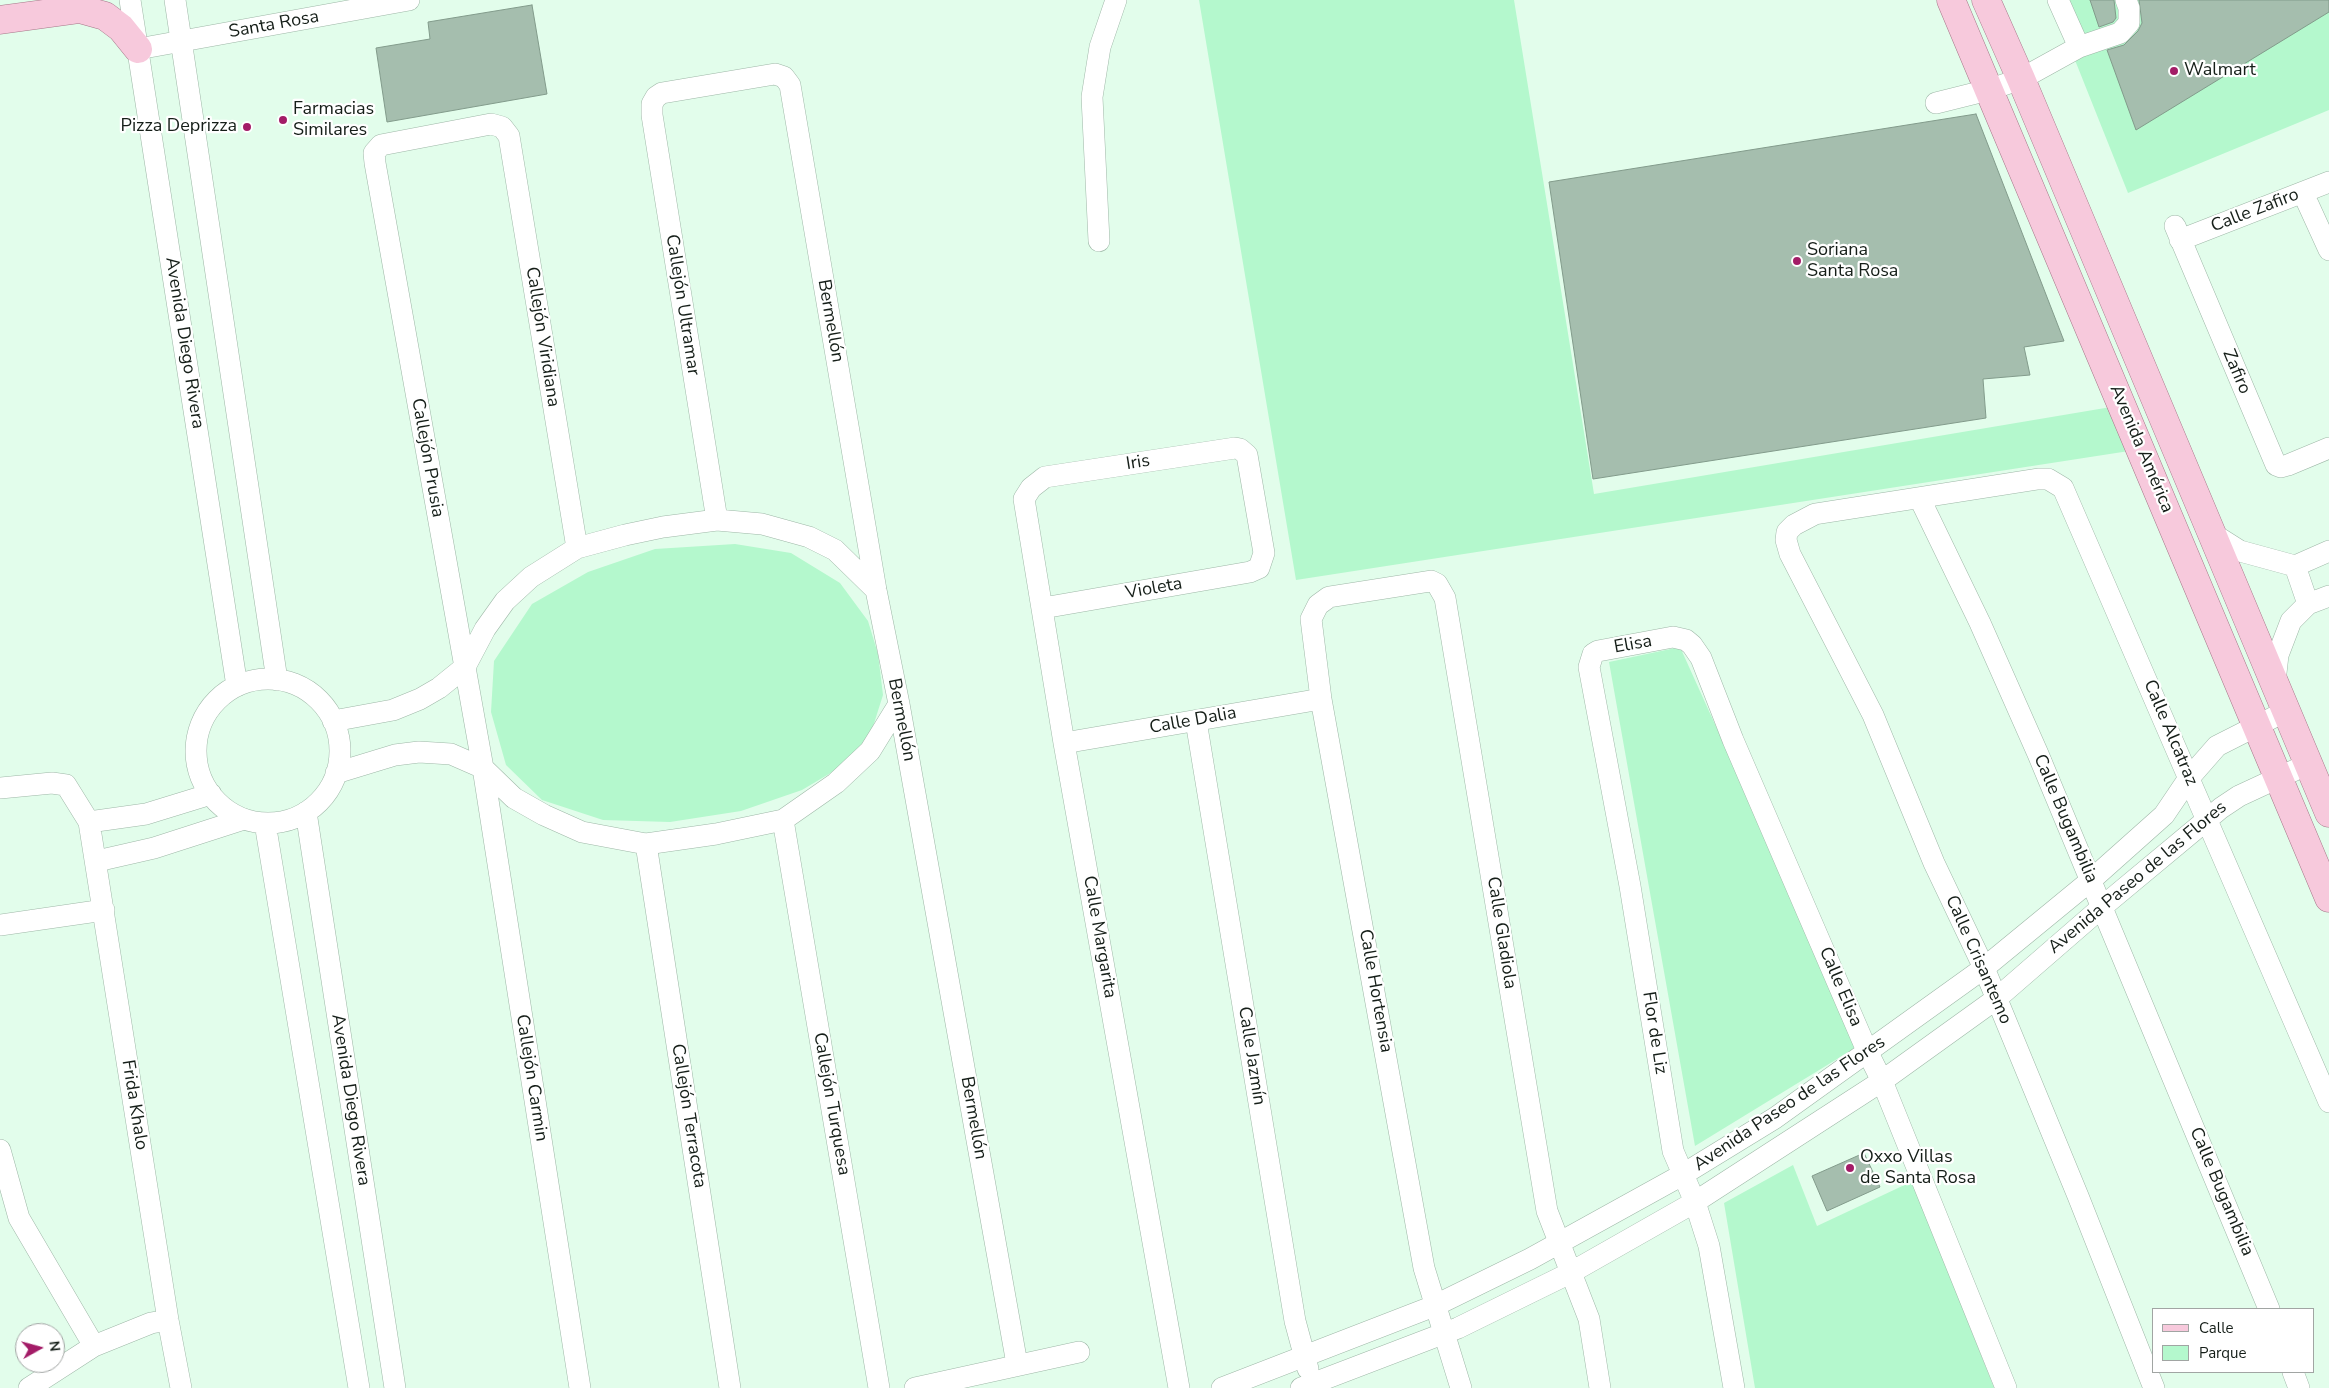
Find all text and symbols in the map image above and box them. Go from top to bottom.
street label: Santa Rosa [227,6,321,44]
place label: Walmart [2184,60,2256,82]
marker: Walmart [2168,65,2180,77]
place label: Farmacias Similares [293,99,374,142]
marker: Farmacias Similares [277,114,289,126]
place label: Pizza Deprizza [121,116,237,138]
marker: Pizza Deprizza [241,121,253,133]
street label: Calle Zafiro [2208,184,2302,238]
street label: Callejón Ultramar [660,233,704,377]
place label: Soriana Santa Rosa [1807,240,1898,282]
marker: Soriana Santa Rosa [1791,255,1803,267]
street label: Avenida Diego Rivera [160,256,208,430]
street label: Callejón Viridiana [520,265,564,409]
street label: Bermellón [812,278,848,364]
street label: Zafiro [2217,346,2255,398]
street label: Avenida América [2104,382,2178,516]
street label: Callejón Prusia [406,397,448,519]
street label: Iris [1125,450,1151,476]
street label: Violeta [1124,573,1184,605]
street label: Elisa [1612,631,1654,659]
street label: Bermellón [882,677,920,763]
street label: Calle Alcatraz [2138,677,2202,789]
street label: Calle Dalia [1148,703,1238,739]
street label: Calle Bugambilia [2028,751,2102,887]
street label: Avenida Paseo de las Flores [2044,797,2232,959]
street label: Calle Margarita [1078,874,1120,1000]
street label: Calle Gladiola [1481,875,1521,991]
street label: Calle Crisantemo [1940,892,2016,1028]
street label: Calle Hortensia [1353,928,1397,1054]
street label: Calle Elisa [1814,944,1866,1030]
street label: Flor de Liz [1637,990,1671,1076]
street label: Calle Jazmín [1233,1005,1269,1107]
street label: Avenida Diego Rivera [326,1013,374,1187]
street label: Callejón Carmin [510,1013,552,1143]
street label: Callejón Turquesa [808,1031,854,1177]
street label: Avenida Paseo de las Flores [1690,1032,1890,1176]
street label: Callejón Terracota [666,1042,710,1190]
street label: Frida Khalo [116,1058,152,1152]
street label: Bermellón [955,1075,991,1161]
street label: Calle Bugambilia [2184,1124,2258,1260]
place label: Oxxo Villas de Santa Rosa [1860,1147,1976,1190]
marker: Oxxo Villas de Santa Rosa [1844,1162,1856,1174]
legend [2152,1308,2314,1373]
text: Calle [2199,1318,2234,1338]
north arrow [15,1323,65,1373]
text: N [44,1340,64,1353]
text: Parque [2199,1343,2247,1363]

